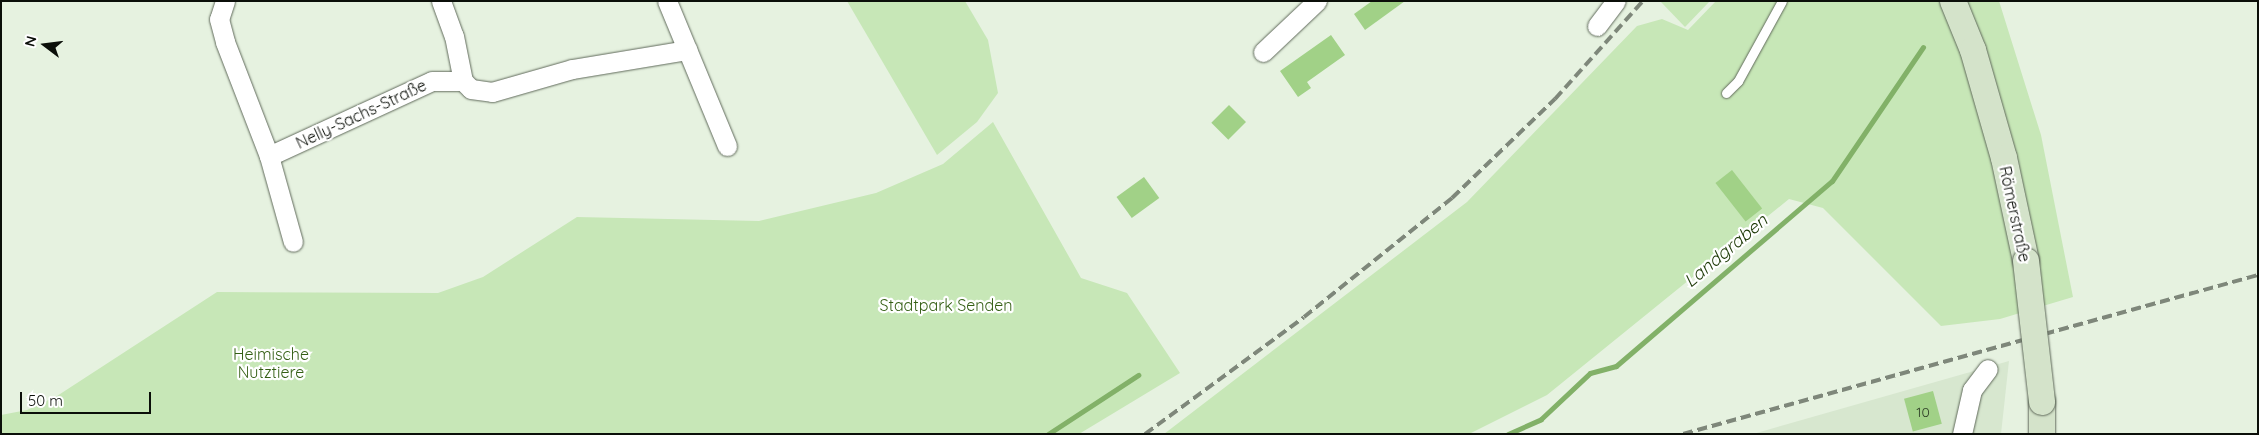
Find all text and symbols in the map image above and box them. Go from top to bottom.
north arrow [20,20,70,70]
text: N [20,34,41,48]
street label: Nelly-Sachs-Straße [293,75,429,153]
street label: Römerstraße [1995,164,2035,264]
water label: Landgraben [1680,210,1772,292]
park label: Stadtpark Senden [880,295,1012,315]
park label: Heimische Nutztiere [233,344,309,382]
scale bar [22,382,154,414]
text: 50 m [28,391,63,410]
house number: 10 [1916,404,1930,420]

